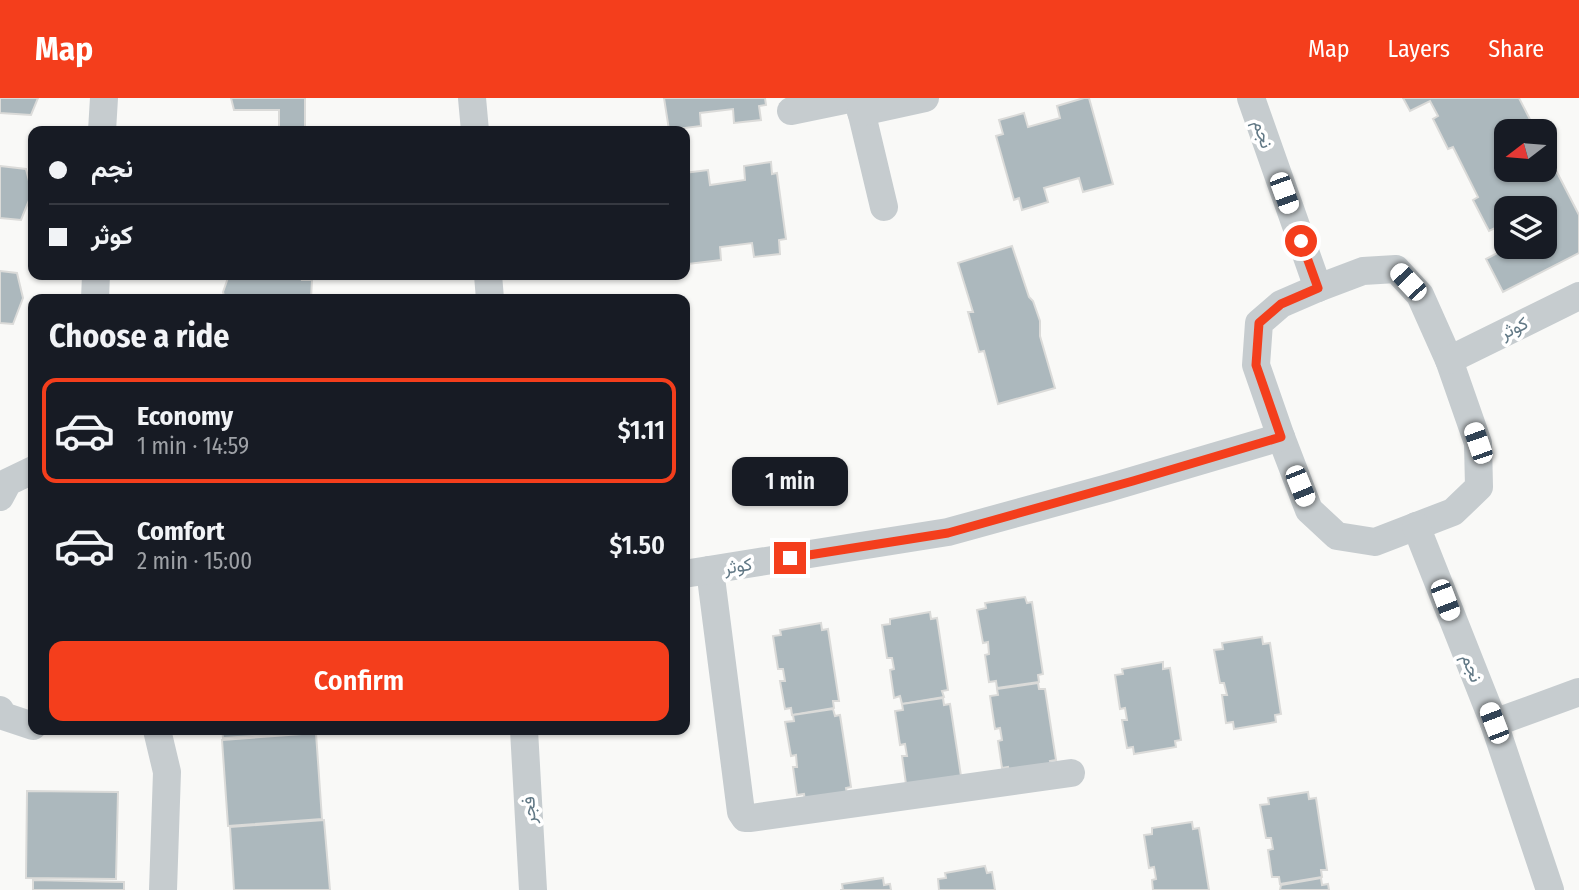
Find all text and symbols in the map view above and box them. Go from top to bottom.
text: Map [35,29,93,69]
text: Map [1308,35,1350,63]
text: Layers [1388,35,1450,63]
text: Share [1488,35,1544,63]
street label: نجم [1247,117,1278,152]
north arrow [1494,119,1558,182]
map controls [1494,119,1557,259]
text: نجم [91,153,133,184]
car [1267,170,1302,216]
button: layers [1494,196,1557,259]
text: کوثر [91,220,133,251]
route start [1285,225,1317,257]
car [1386,259,1431,305]
street label: کوثر [1495,312,1532,345]
text: Choose a ride [49,317,230,355]
icon: car [53,399,116,462]
text: Economy [137,401,233,432]
text: $1.11 [618,415,665,446]
car [1462,420,1495,466]
text: 1 min · 14:59 [137,432,249,460]
callout: 1 min [732,456,848,505]
car [1283,463,1318,509]
text: 1 min [765,467,815,495]
icon: car [53,514,116,577]
text: Comfort [137,516,225,547]
text: $1.50 [609,530,665,561]
route end [774,542,806,574]
text: 2 min · 15:00 [137,547,252,575]
street label: کوثر [721,553,754,579]
car [1428,577,1463,623]
button: Confirm [49,641,669,721]
street label: نجم [1456,651,1487,686]
car [1477,700,1512,746]
street label: فجر [517,796,541,825]

